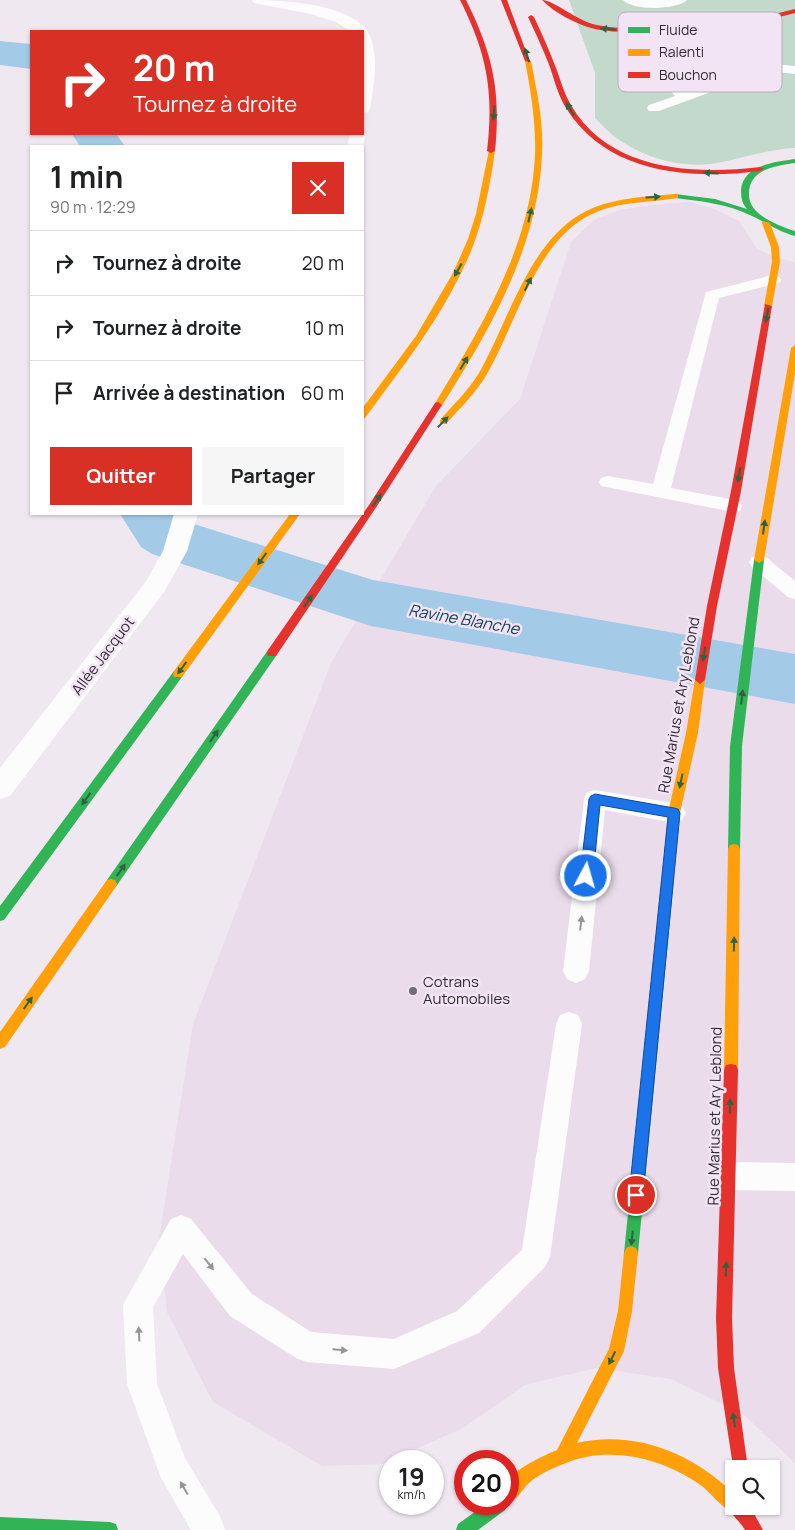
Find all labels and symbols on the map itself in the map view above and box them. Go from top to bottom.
legend [618,12,782,92]
text: Fluide [659,20,697,39]
one-way arrow [600,25,616,33]
text: Ralenti [659,42,704,61]
one-way arrow [523,47,531,62]
text: Bouchon [659,65,717,84]
one-way arrow [566,101,574,116]
one-way arrow [490,105,498,121]
one-way arrow [703,169,719,177]
one-way arrow [645,193,661,201]
one-way arrow [526,207,534,222]
one-way arrow [454,263,462,278]
one-way arrow [524,277,532,292]
one-way arrow [762,308,770,324]
one-way arrow [459,356,468,369]
one-way arrow [437,416,449,428]
one-way arrow [735,468,743,484]
one-way arrow [372,493,382,507]
one-way arrow [760,519,768,535]
one-way arrow [257,552,267,566]
one-way arrow [303,594,313,608]
water label: Ravine Blanche [407,598,523,640]
street label: Allée Jacquot [66,612,139,699]
street label: Rue Marius et Ary Leblond [653,615,704,795]
one-way arrow [700,646,708,662]
one-way arrow [177,661,188,674]
one-way arrow [738,689,746,705]
one-way arrow [209,730,219,743]
one-way arrow [677,773,685,789]
one-way arrow [81,792,91,806]
position arrow [559,849,611,901]
one-way arrow [116,863,126,876]
one-way arrow [577,915,585,931]
one-way arrow [730,936,738,952]
place label: Cotrans Automobiles [423,971,510,1009]
marker: Cotrans Automobiles [407,985,419,997]
one-way arrow [23,996,33,1009]
street label: Rue Marius et Ary Leblond [702,1026,727,1206]
one-way arrow [727,1098,735,1114]
pin [615,1174,657,1216]
one-way arrow [628,1230,636,1246]
one-way arrow [204,1258,215,1271]
one-way arrow [722,1261,730,1277]
one-way arrow [135,1326,143,1342]
one-way arrow [332,1346,348,1354]
one-way arrow [608,1350,616,1365]
one-way arrow [730,1412,738,1428]
speed limit sign: 20 [454,1450,519,1515]
one-way arrow [180,1480,188,1495]

